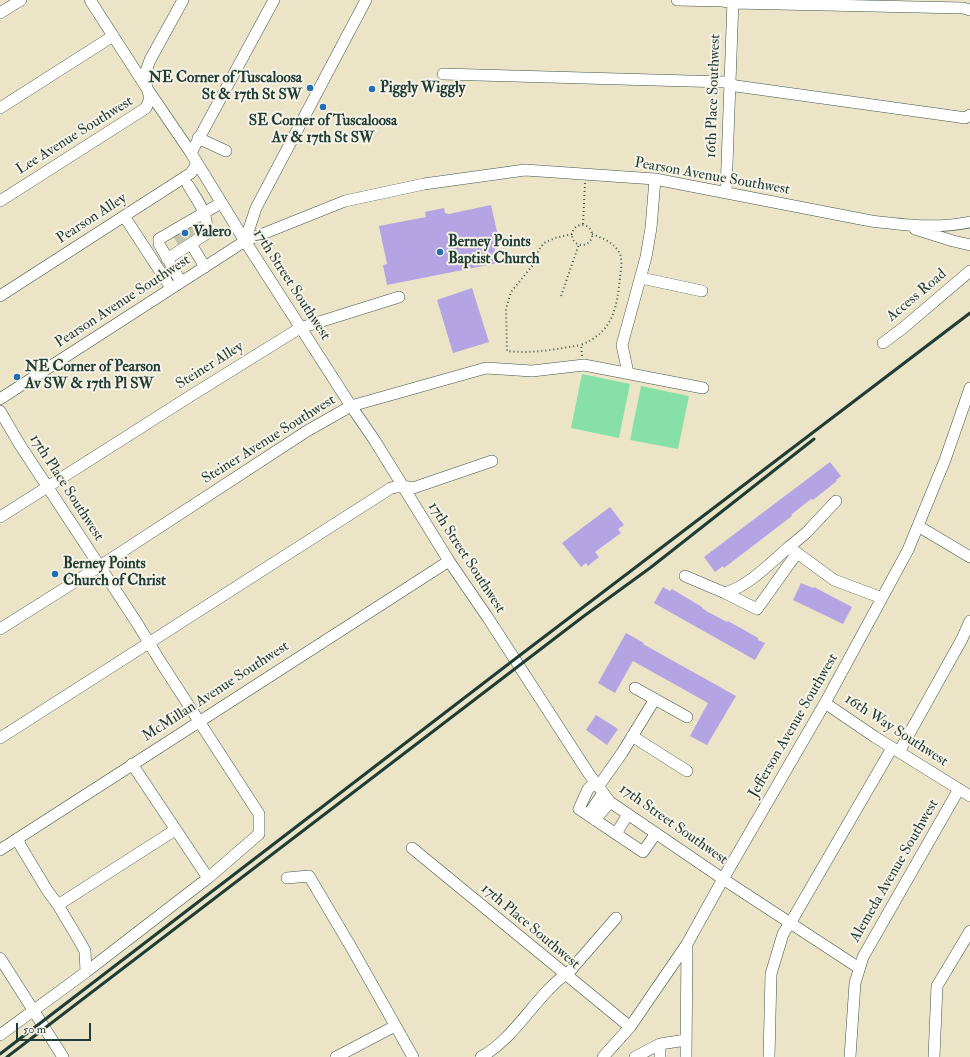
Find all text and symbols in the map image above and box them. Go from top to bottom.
street label: 16th Place Southwest [703,34,725,158]
place label: NE Corner of Tuscaloosa St & 17th St SW [149,70,302,105]
place label: Piggly Wiggly [380,80,465,98]
marker: NE Corner of Tuscaloosa St & 17th St SW [305,83,315,93]
marker: Piggly Wiggly [367,84,377,94]
street label: Lee Avenue Southwest [13,93,137,179]
marker: SE Corner of Tuscaloosa Av & 17th St SW [318,102,328,112]
place label: SE Corner of Tuscaloosa Av & 17th St SW [249,113,397,148]
street label: Pearson Avenue Southwest [633,154,791,200]
street label: Pearson Alley [54,190,130,248]
place label: Valero [193,224,231,242]
street label: 17th Street Southwest [248,226,334,344]
marker: Valero [180,228,190,238]
place label: Berney Points Baptist Church [448,234,540,269]
marker: Berney Points Baptist Church [435,247,445,257]
street label: Pearson Avenue Southwest [52,252,194,352]
street label: Access Road [883,266,951,326]
street label: Steiner Alley [173,338,247,394]
place label: NE Corner of Pearson Av SW & 17th Pl SW [25,359,161,394]
marker: NE Corner of Pearson Av SW & 17th Pl SW [12,372,22,382]
street label: Steiner Avenue Southwest [199,392,339,488]
street label: 17th Place Southwest [25,431,107,545]
street label: 17th Street Southwest [423,499,509,617]
place label: Berney Points Church of Christ [63,556,166,591]
marker: Berney Points Church of Christ [50,569,60,579]
street label: McMillan Avenue Southwest [139,638,293,746]
street label: Jefferson Avenue Southwest [745,651,843,801]
street label: 16th Way Southwest [841,691,951,771]
street label: 17th Street Southwest [615,781,731,869]
street label: Alemeda Avenue Southwest [847,796,943,946]
street label: 17th Place Southwest [477,880,583,974]
scale bar [18,1015,93,1041]
text: 50 m [23,1022,46,1037]

